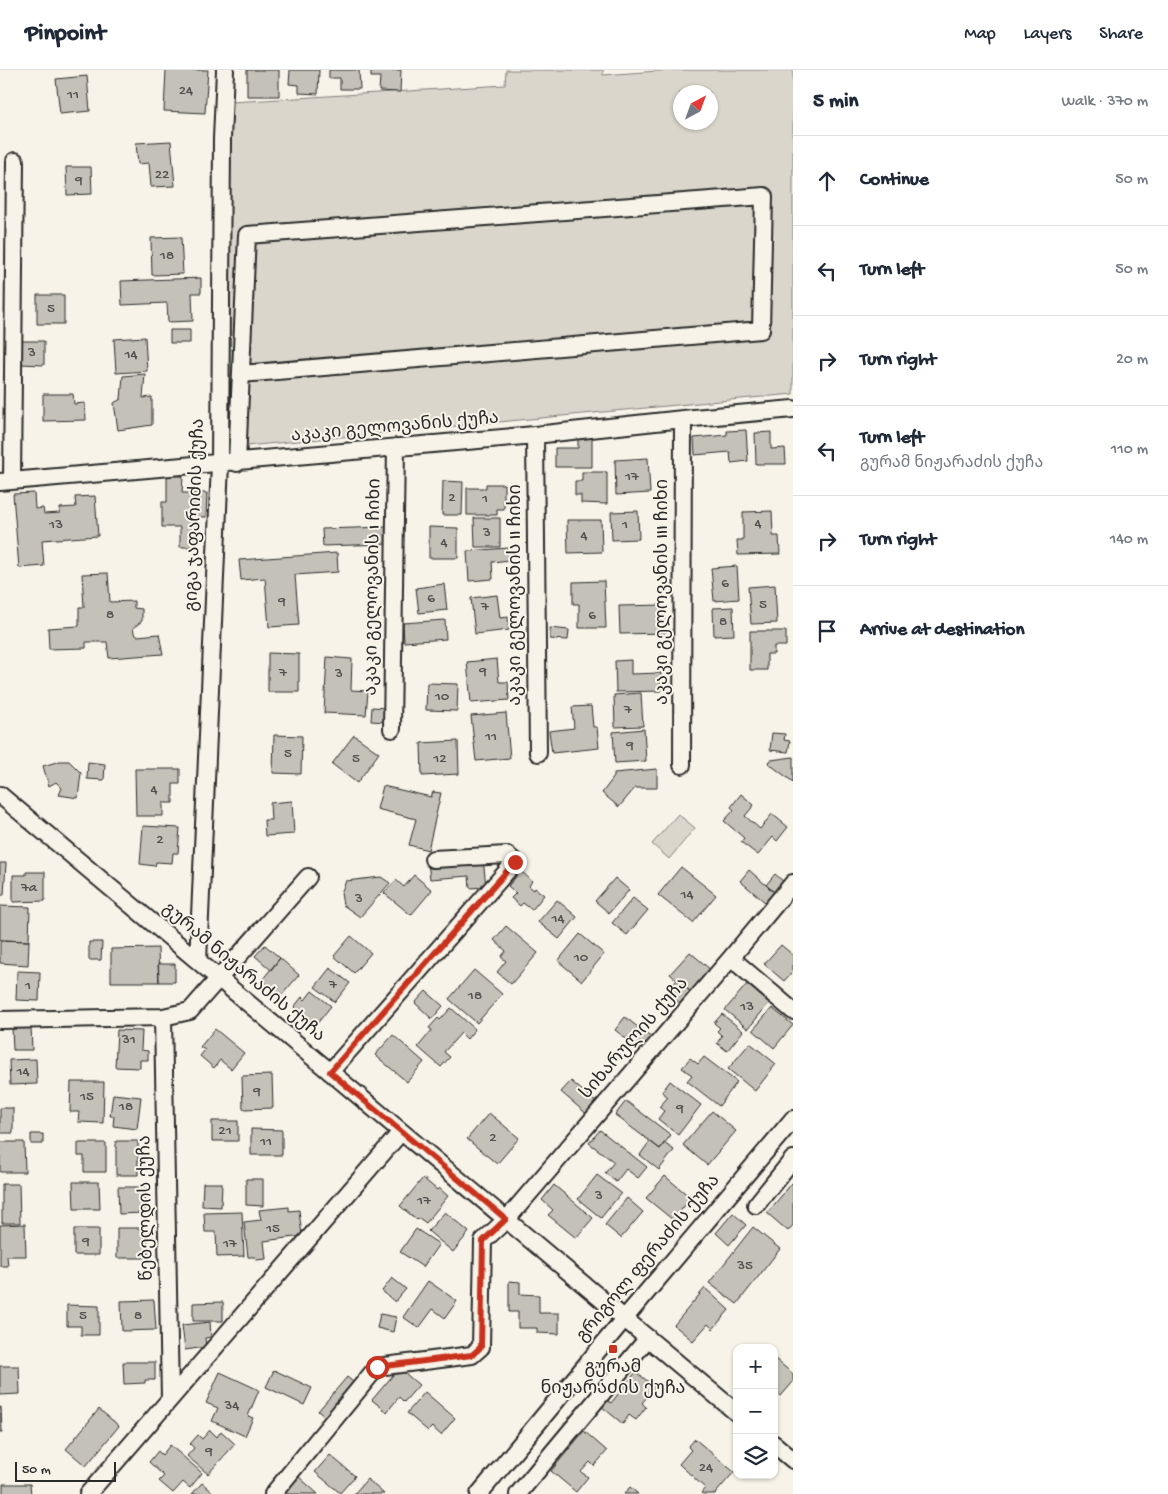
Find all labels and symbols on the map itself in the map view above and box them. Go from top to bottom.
house number: 24 [179,82,193,100]
north arrow [673,85,718,130]
house number: 11 [66,86,79,104]
house number: 22 [155,166,169,184]
house number: 9 [74,172,83,190]
house number: 18 [159,247,174,265]
house number: 5 [47,300,55,318]
house number: 3 [27,344,36,362]
house number: 14 [123,346,138,364]
street label: აკაკი გელოვანის ქუჩა [290,408,500,448]
street label: გიგა ჯაფარიძის ქუჩა [181,418,210,612]
house number: 17 [624,468,640,486]
street label: აკაკი გელოვანის I ჩიხი [362,478,386,696]
street label: აკაკი გელოვანის III ჩიხი [653,479,674,705]
street label: აკაკი გელოვანის II ჩიხი [506,484,527,706]
house number: 2 [448,489,456,507]
house number: 1 [481,490,488,508]
house number: 4 [754,515,762,533]
house number: 13 [48,516,63,534]
house number: 1 [621,516,628,534]
house number: 3 [482,524,491,542]
house number: 4 [580,527,588,545]
house number: 4 [440,534,448,552]
house number: 6 [721,575,729,593]
house number: 6 [427,590,435,608]
house number: 9 [277,593,286,611]
house number: 5 [759,596,767,614]
house number: 7 [480,598,490,616]
house number: 8 [106,606,114,624]
house number: 6 [588,607,596,625]
house number: 8 [719,613,727,631]
house number: 9 [478,663,487,681]
house number: 7 [278,664,288,682]
house number: 3 [334,665,343,683]
house number: 10 [434,688,450,706]
house number: 7 [623,701,633,719]
house number: 11 [484,728,497,746]
house number: 9 [625,737,634,755]
house number: 5 [284,745,292,763]
house number: 5 [352,750,360,768]
house number: 12 [432,750,447,768]
house number: 4 [150,781,158,799]
house number: 2 [156,831,164,849]
route end [504,851,527,874]
house number: 7a [20,879,38,897]
house number: 14 [679,886,694,904]
house number: 3 [354,890,363,908]
street label: გურამ ნიჟარაძის ქუჩა [157,898,329,1047]
house number: 14 [550,910,565,928]
house number: 10 [573,949,589,967]
street label: სიხარულის ქუჩა [576,973,694,1104]
house number: 7 [328,976,338,994]
house number: 1 [24,977,31,995]
house number: 18 [467,987,482,1005]
house number: 13 [739,998,754,1016]
house number: 31 [121,1031,136,1049]
house number: 14 [15,1063,30,1081]
house number: 9 [252,1083,261,1101]
house number: 15 [79,1088,94,1106]
house number: 18 [118,1098,133,1116]
house number: 9 [675,1100,684,1118]
house number: 21 [218,1122,232,1140]
house number: 2 [489,1129,497,1147]
house number: 11 [259,1133,272,1151]
street label: წებელდის ქუჩა [135,1135,159,1281]
street label: გრიგოლ ფერაძის ქუჩა [572,1170,725,1347]
house number: 3 [594,1187,603,1205]
house number: 17 [416,1192,432,1210]
house number: 15 [265,1220,280,1238]
house number: 9 [81,1233,90,1251]
house number: 17 [222,1235,238,1253]
house number: 35 [736,1257,753,1275]
house number: 5 [79,1307,87,1325]
house number: 8 [134,1307,142,1325]
marker: გურამ ნიჟარაძის ქუჩა [607,1343,619,1355]
route start [366,1356,389,1379]
place label: გურამ ნიჟარაძის ქუჩა [540,1357,686,1400]
house number: 34 [224,1397,239,1415]
house number: 9 [204,1443,213,1461]
scale bar [15,1459,116,1482]
house number: 24 [699,1459,713,1477]

